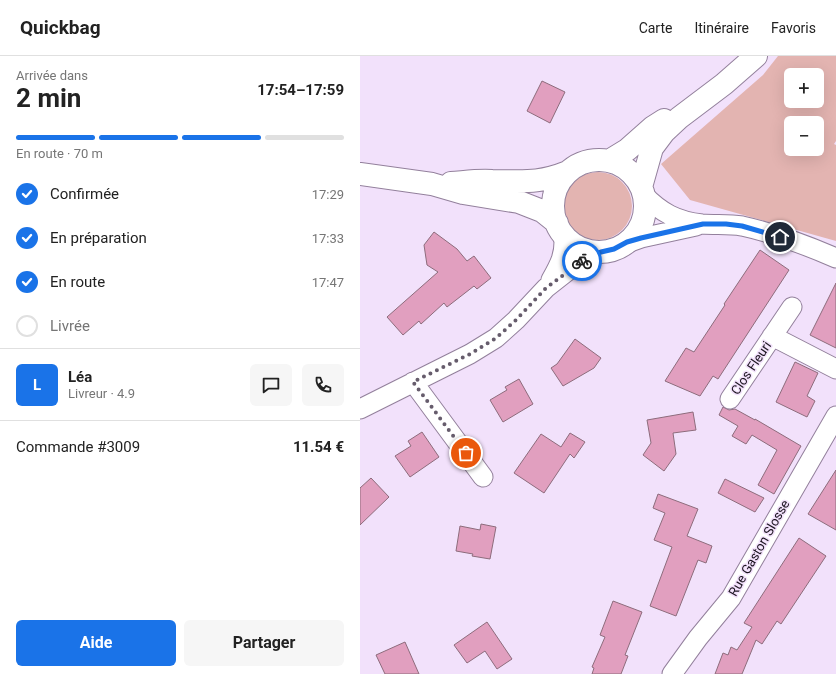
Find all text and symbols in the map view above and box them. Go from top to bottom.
text: Quickbag [20,16,101,39]
text: Carte [639,20,672,36]
text: Itinéraire [694,20,749,36]
text: Favoris [771,20,816,36]
text: Arrivée dans [16,68,88,83]
map controls [784,68,824,156]
button: + [784,68,824,108]
text: 17:54–17:59 [257,81,344,99]
text: 2 min [16,83,81,113]
button: − [784,116,824,156]
text: En route · 70 m [16,146,103,161]
icon: check [16,183,38,205]
text: Confirmée [50,185,119,203]
text: 17:29 [312,187,344,202]
pin [763,220,797,254]
icon: home [769,226,791,248]
icon: check [16,227,38,249]
text: En préparation [50,229,147,247]
text: 17:33 [312,231,344,246]
courier [562,241,602,281]
icon: bike [571,250,593,272]
icon: check [16,271,38,293]
text: En route [50,273,105,291]
text: 17:47 [312,275,344,290]
text: Livrée [50,317,90,335]
street label: Clos Fleuri [728,339,774,397]
button: chat [250,364,292,406]
button: phone [302,364,344,406]
text: Léa [68,368,92,386]
text: L [33,376,41,394]
text: Livreur · 4.9 [68,386,135,401]
pin [449,436,483,470]
text: Commande #3009 [16,438,140,456]
text: 11.54 € [293,438,344,456]
icon: bag [455,442,477,464]
street label: Rue Gaston Slosse [725,497,793,599]
button: Aide [16,620,176,666]
button: Partager [184,620,344,666]

